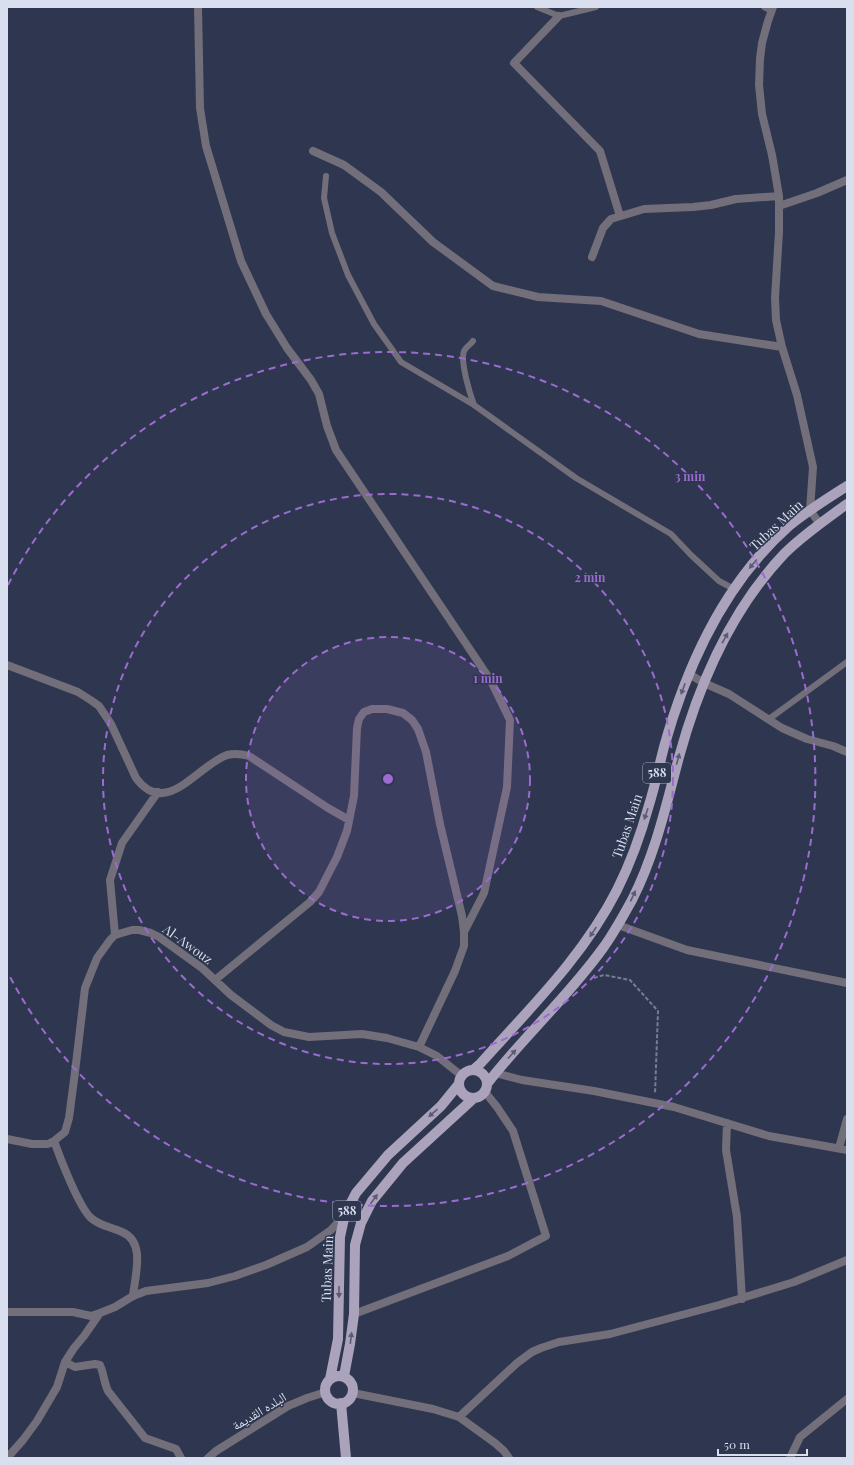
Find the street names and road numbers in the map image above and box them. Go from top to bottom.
street label: Tubas Main [745,495,806,554]
road number: 588 [643,763,671,783]
street label: Tubas Main [608,791,646,860]
street label: Al-Awouz [159,919,216,967]
road number: 588 [333,1201,361,1221]
street label: Tubas Main [317,1235,336,1303]
street label: البلده القديمة [229,1388,289,1434]

